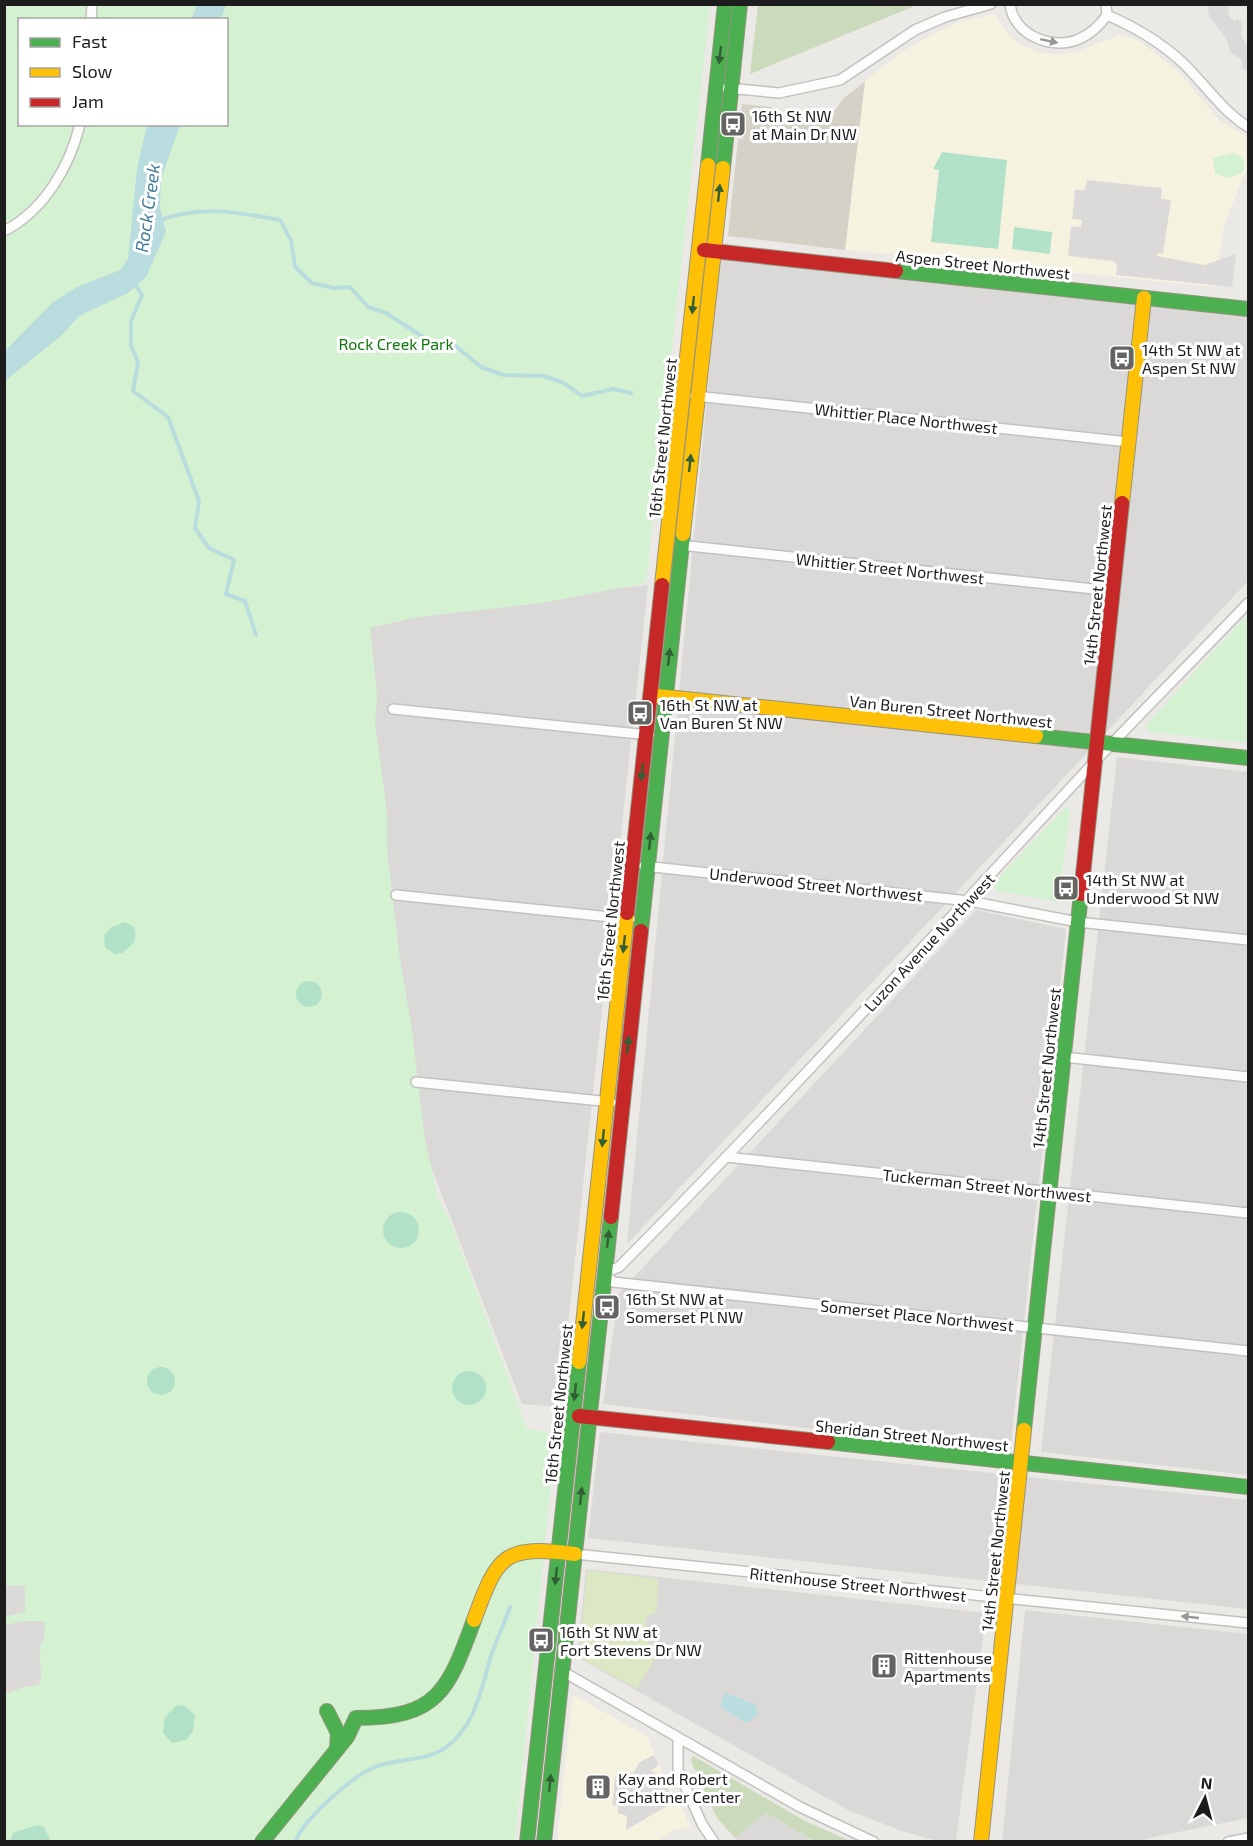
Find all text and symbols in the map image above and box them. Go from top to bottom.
legend [18,18,228,126]
text: Fast [72,30,107,52]
one-way arrow [1040,37,1059,46]
one-way arrow [715,45,725,64]
text: Slow [72,60,113,82]
text: Jam [72,90,104,112]
place label: 16th St NW at Main Dr NW [752,106,857,143]
bus stop icon: 16th St NW at Main Dr NW [718,109,748,139]
water label: Rock Creek [130,162,164,254]
one-way arrow [715,183,724,202]
street label: Aspen Street Northwest [895,245,1071,283]
one-way arrow [688,295,698,314]
park label: Rock Creek Park [338,334,454,353]
place label: 14th St NW at Aspen St NW [1142,340,1240,377]
bus stop icon: 14th St NW at Aspen St NW [1107,343,1137,373]
street label: 16th Street Northwest [644,357,680,519]
street label: Whittier Place Northwest [814,399,998,437]
one-way arrow [686,454,695,473]
street label: 14th Street Northwest [1079,504,1115,666]
street label: Whittier Street Northwest [795,549,985,587]
one-way arrow [665,647,674,666]
street label: Van Buren Street Northwest [849,691,1053,731]
place label: 16th St NW at Van Buren St NW [660,695,783,732]
bus stop icon: 16th St NW at Van Buren St NW [625,698,655,728]
one-way arrow [637,763,647,782]
one-way arrow [645,831,654,850]
street label: 16th Street Northwest [592,840,628,1002]
street label: Underwood Street Northwest [708,863,924,905]
street label: Luzon Avenue Northwest [860,869,998,1015]
place label: 14th St NW at Underwood St NW [1086,870,1219,907]
bus stop icon: 14th St NW at Underwood St NW [1051,873,1081,903]
one-way arrow [619,934,629,953]
street label: 14th Street Northwest [1028,987,1064,1149]
one-way arrow [623,1036,633,1055]
one-way arrow [598,1128,608,1147]
street label: Tuckerman Street Northwest [882,1165,1092,1205]
one-way arrow [603,1230,613,1249]
place label: 16th St NW at Somerset Pl NW [626,1289,743,1326]
bus stop icon: 16th St NW at Somerset Pl NW [592,1292,622,1322]
street label: Somerset Place Northwest [819,1295,1015,1335]
one-way arrow [578,1310,588,1329]
street label: 16th Street Northwest [540,1323,576,1485]
one-way arrow [571,1382,580,1401]
street label: Sheridan Street Northwest [814,1415,1010,1455]
street label: 14th Street Northwest [977,1470,1013,1632]
one-way arrow [576,1486,586,1505]
street label: Rittenhouse Street Northwest [749,1563,967,1605]
one-way arrow [551,1566,561,1585]
one-way arrow [1181,1612,1200,1621]
place label: 16th St NW at Fort Stevens Dr NW [560,1622,702,1659]
bus stop icon: 16th St NW at Fort Stevens Dr NW [526,1625,556,1655]
place label: Rittenhouse Apartments [904,1648,992,1685]
building icon: Rittenhouse Apartments [869,1651,899,1681]
north arrow [1175,1768,1235,1828]
place label: Kay and Robert Schattner Center [618,1769,741,1806]
building icon: Kay and Robert Schattner Center [583,1772,613,1802]
text: N [1200,1773,1213,1793]
one-way arrow [545,1774,555,1793]

